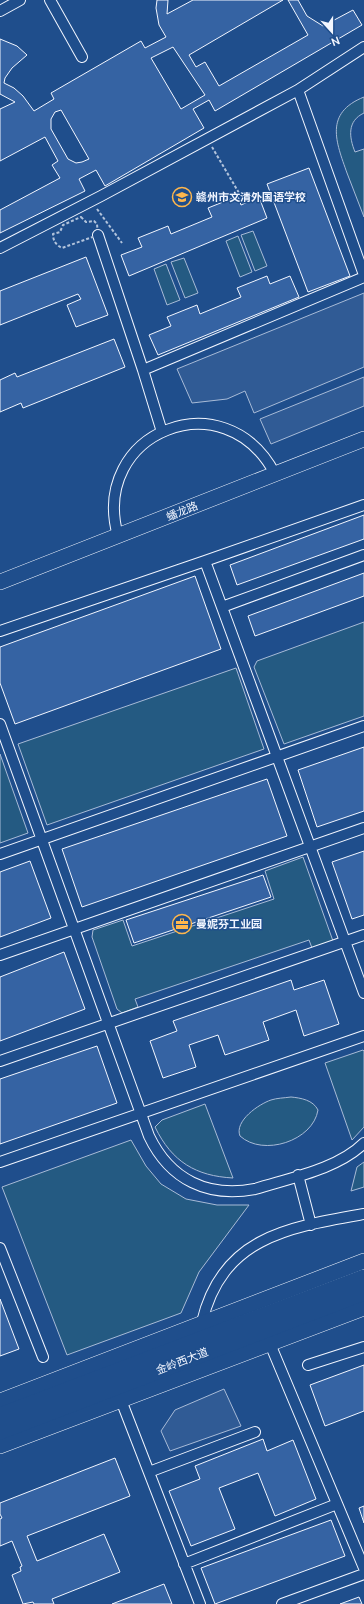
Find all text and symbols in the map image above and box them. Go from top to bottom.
north arrow [312,12,352,52]
text: N [330,34,342,48]
school or university icon: 赣州市文清外国语学校 [171,186,193,208]
place label: 赣州市文清外国语学校 [196,191,306,203]
street label: 蟠龙路 [164,499,200,523]
office icon: 曼妮芬工业园 [171,913,193,935]
place label: 曼妮芬工业园 [196,918,262,930]
street label: 金岭西大道 [154,1346,210,1376]

